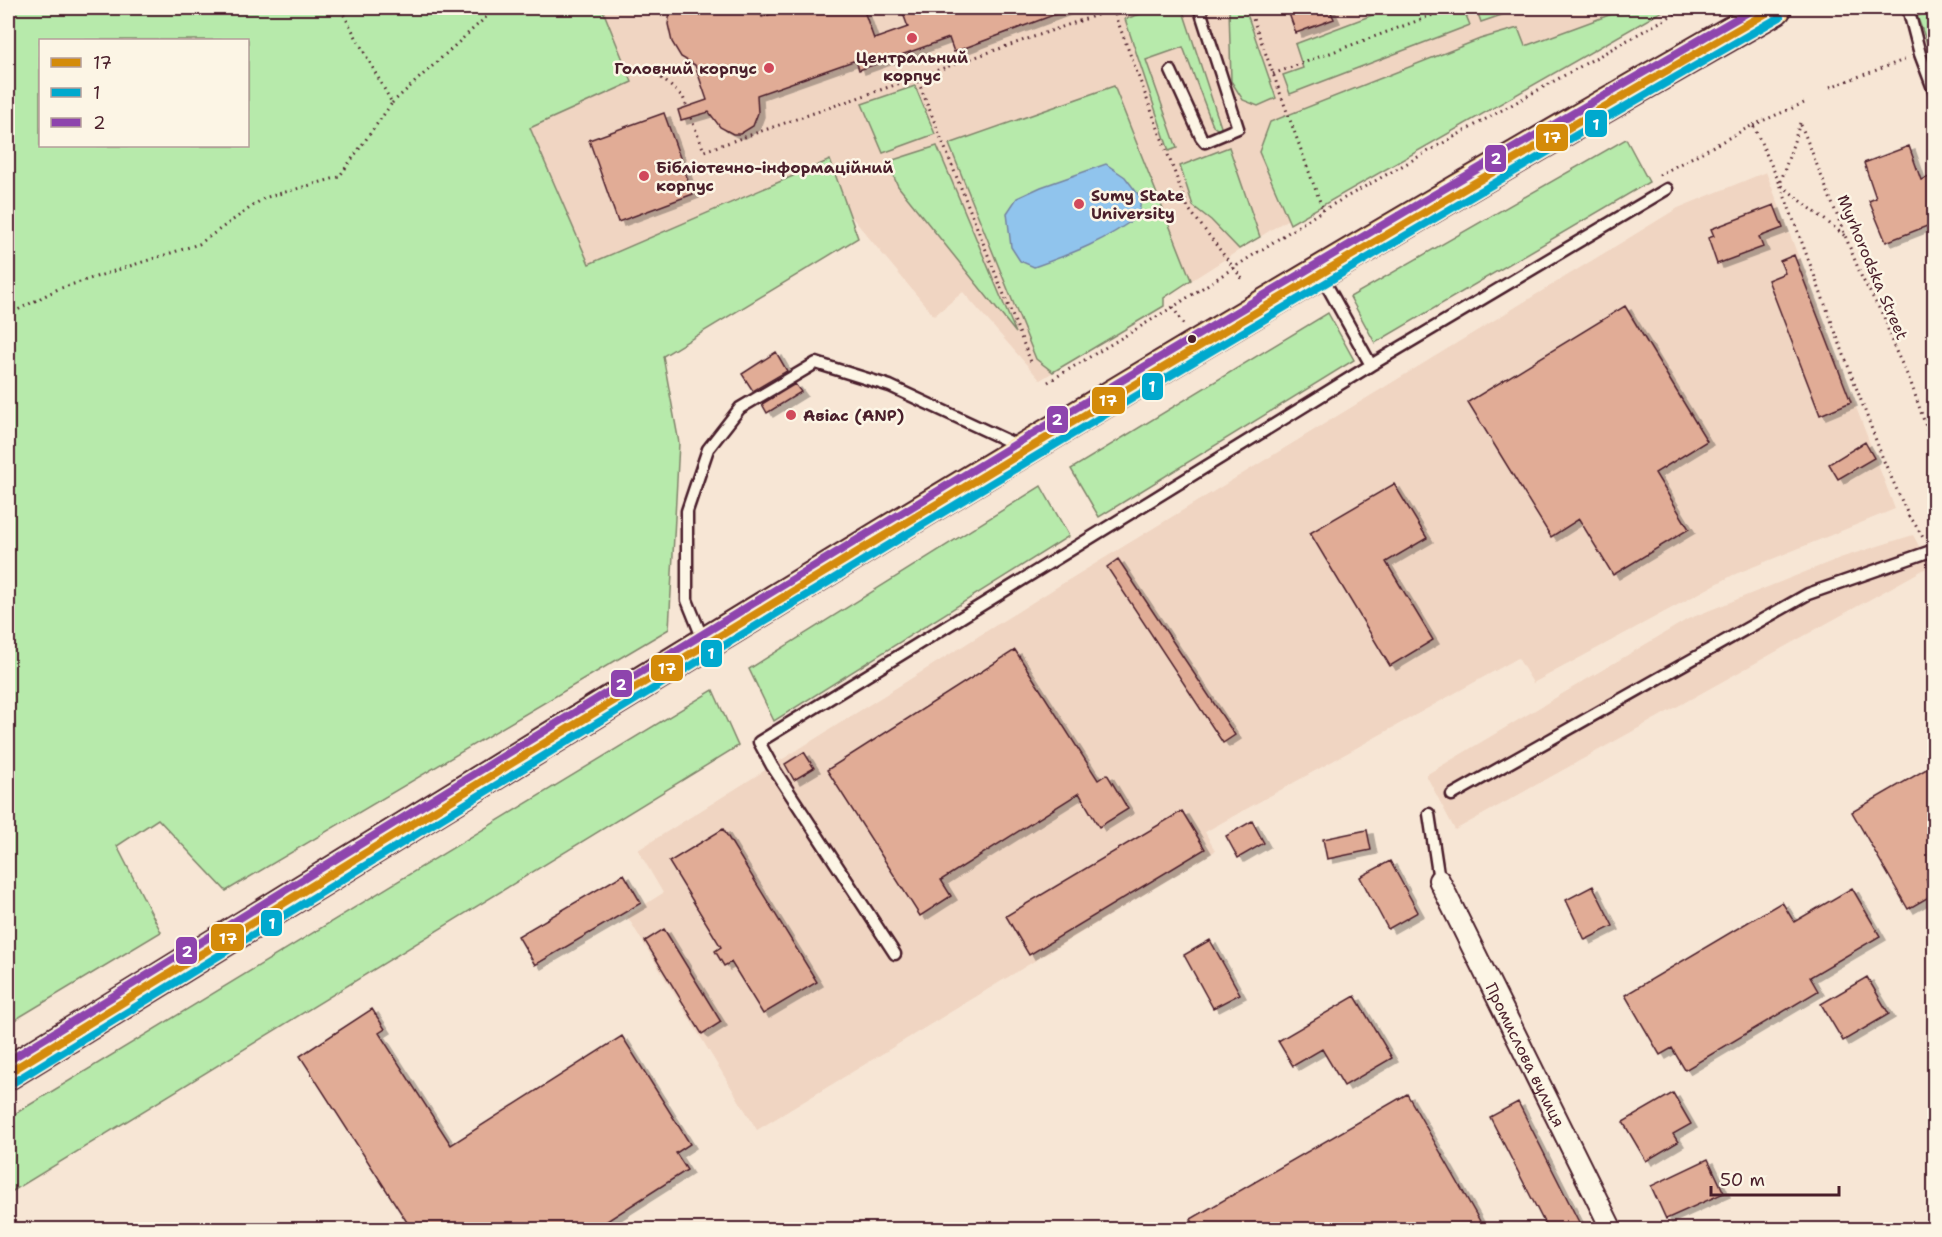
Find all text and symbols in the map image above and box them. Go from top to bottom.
marker: Центральний корпус [905,31,919,45]
legend [39,39,249,147]
place label: Центральний корпус [856,47,968,86]
text: 17 [93,51,112,75]
place label: Головний корпус [614,58,757,79]
marker: Головний корпус [762,61,776,75]
text: 1 [93,81,101,105]
line badge: 1 [1584,109,1608,138]
text: 2 [93,111,106,135]
text: 1 [1592,114,1600,135]
line badge: 17 [1535,123,1569,152]
text: 17 [1543,127,1561,148]
line badge: 2 [1484,144,1507,173]
text: 2 [1490,148,1502,169]
place label: Бібліотечно-інформаційний корпус [656,157,893,196]
marker: Бібліотечно-інформаційний корпус [637,169,651,183]
place label: Sumy State University [1091,185,1185,224]
street label: Myrhorodska Street [1832,191,1913,343]
marker: Sumy State University [1072,197,1086,211]
unlabelled marker [1186,333,1198,345]
line badge: 1 [1141,372,1164,401]
text: 1 [1148,376,1156,397]
line badge: 17 [1091,386,1126,415]
text: 17 [1099,390,1117,411]
place label: Авіас (ANP) [803,405,904,426]
line badge: 2 [1046,405,1069,434]
marker: Авіас (ANP) [784,408,798,422]
text: 2 [1051,409,1063,430]
line badge: 1 [700,639,723,668]
text: 1 [707,643,715,664]
line badge: 17 [650,654,684,682]
text: 17 [658,658,676,679]
line badge: 2 [610,669,633,698]
text: 2 [615,674,627,695]
line badge: 1 [260,909,283,937]
text: 1 [268,913,276,934]
line badge: 17 [210,923,245,952]
text: 17 [219,928,237,949]
line badge: 2 [175,936,198,965]
text: 2 [181,941,193,962]
street label: Промислова вулиця [1480,979,1569,1131]
scale bar [1711,1159,1838,1197]
text: 50 m [1720,1168,1765,1192]

